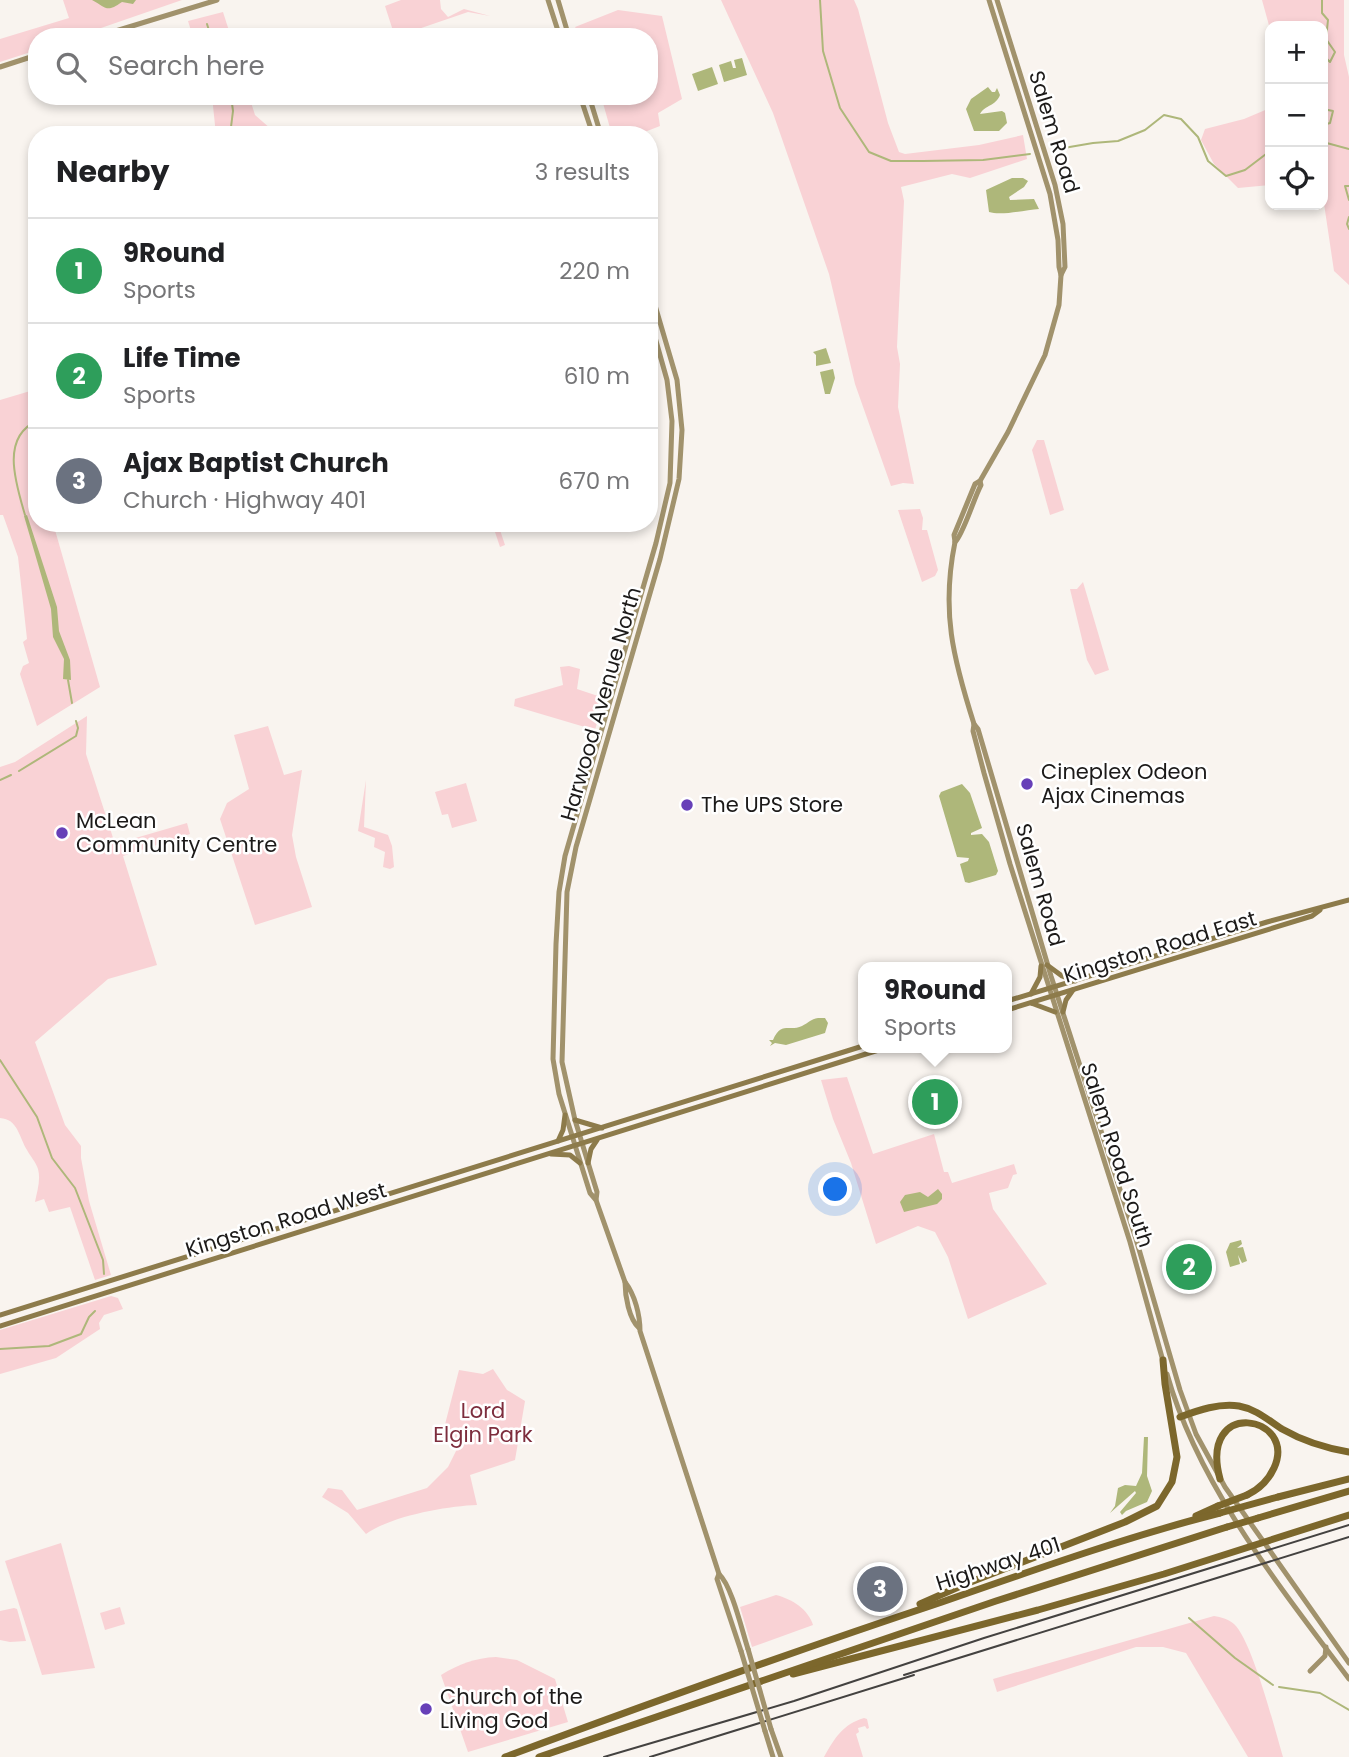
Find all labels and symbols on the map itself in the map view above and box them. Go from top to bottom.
street label: Salem Road [1022,67,1087,197]
street label: Harwood Avenue North [553,584,648,824]
place label: Cineplex Odeon Ajax Cinemas [1041,757,1208,810]
marker: Cineplex Odeon Ajax Cinemas [1019,776,1035,792]
place label: The UPS Store [701,790,843,819]
marker: The UPS Store [679,797,695,813]
place label: McLean Community Centre [76,806,277,859]
street label: Salem Road [1009,820,1072,950]
marker: McLean Community Centre [54,825,70,841]
street label: Kingston Road East [1060,903,1260,990]
street label: Salem Road South [1074,1059,1161,1251]
pin: 1 [912,1076,958,1128]
your location [818,1172,852,1206]
street label: Kingston Road West [182,1175,390,1264]
pin: 2 [1166,1241,1212,1293]
park label: Lord Elgin Park [433,1396,533,1449]
street label: Highway 401 [932,1530,1064,1597]
pin: 3 [857,1563,903,1615]
place label: Church of the Living God [440,1682,583,1735]
marker: Church of the Living God [418,1701,434,1717]

